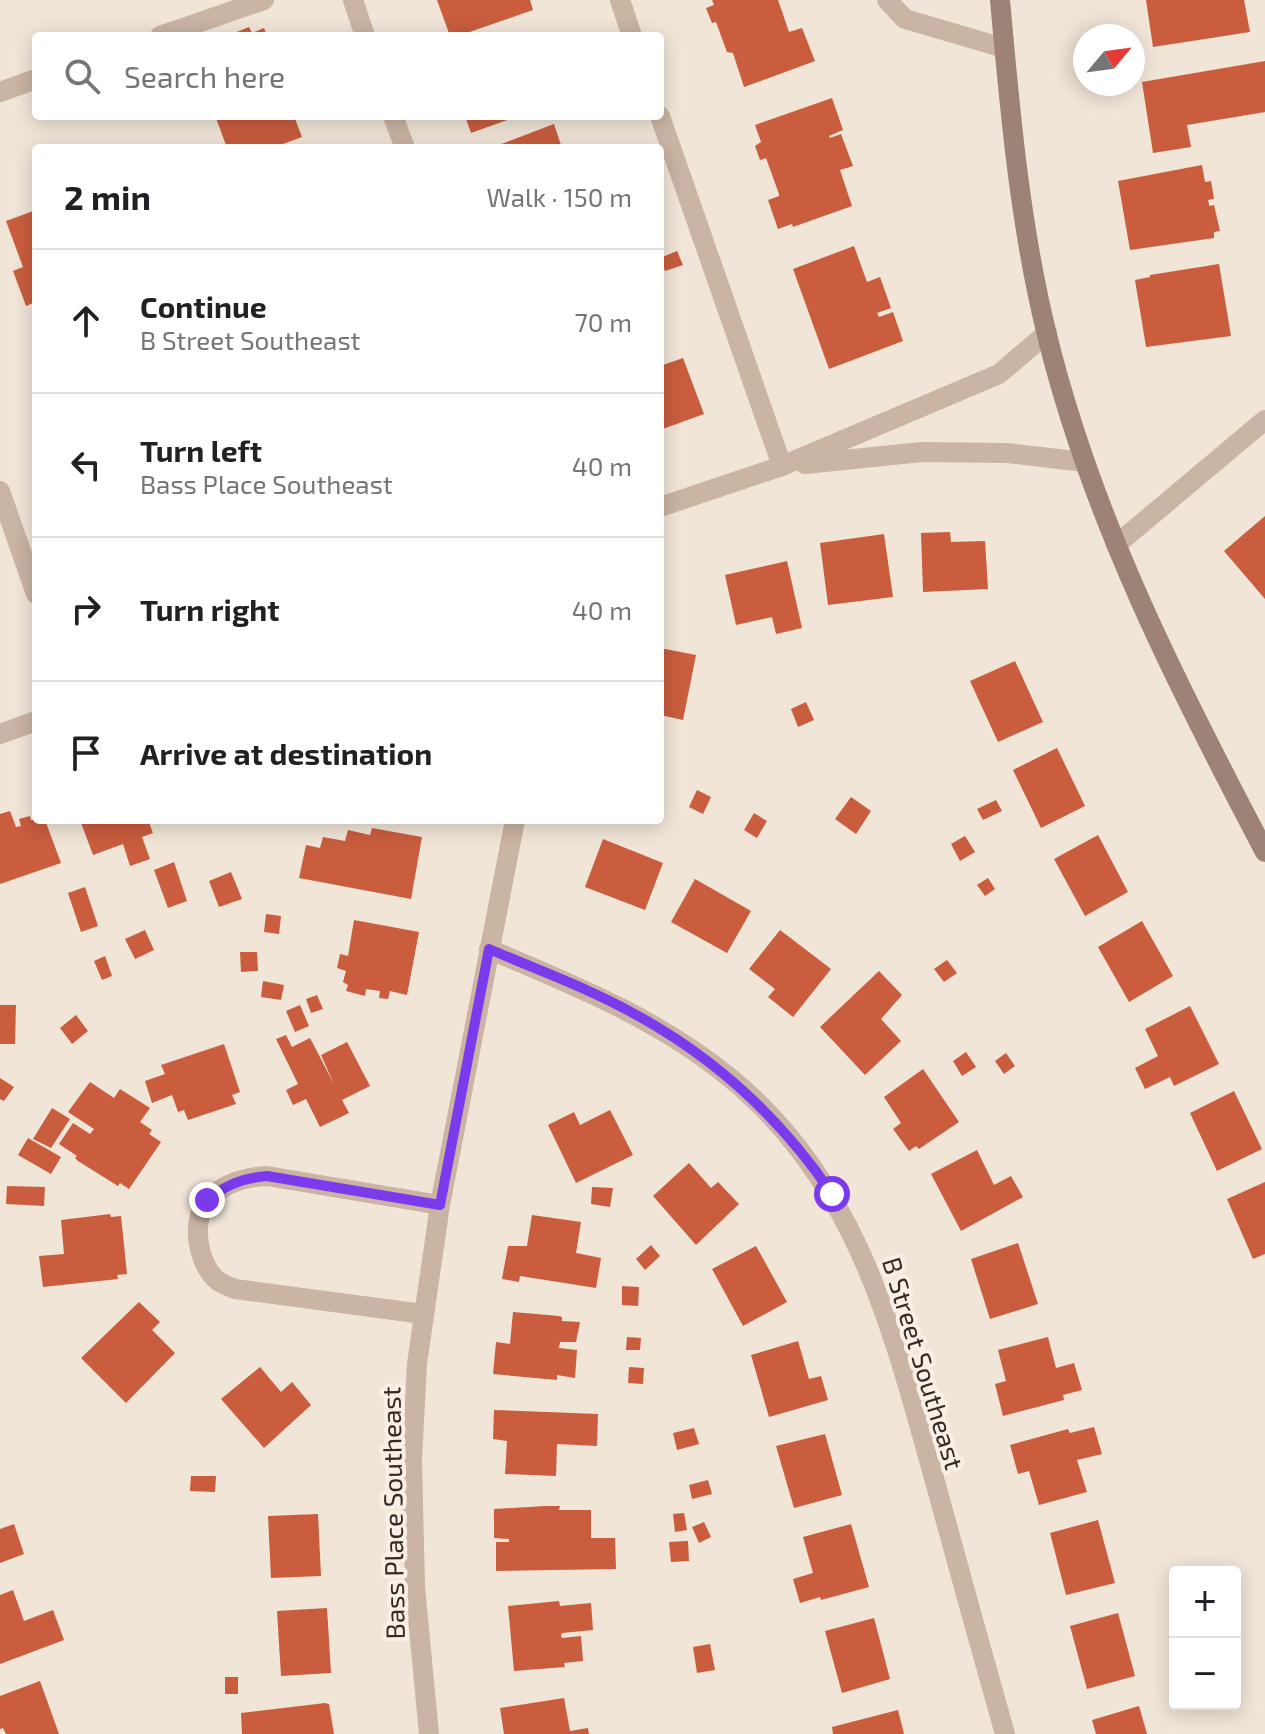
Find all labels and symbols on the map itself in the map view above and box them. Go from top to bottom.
north arrow [1073,24,1145,96]
route start [814,1176,850,1212]
route end [189,1182,225,1218]
street label: B Street Southeast [877,1253,971,1473]
street label: Bass Place Southeast [374,1386,410,1640]

